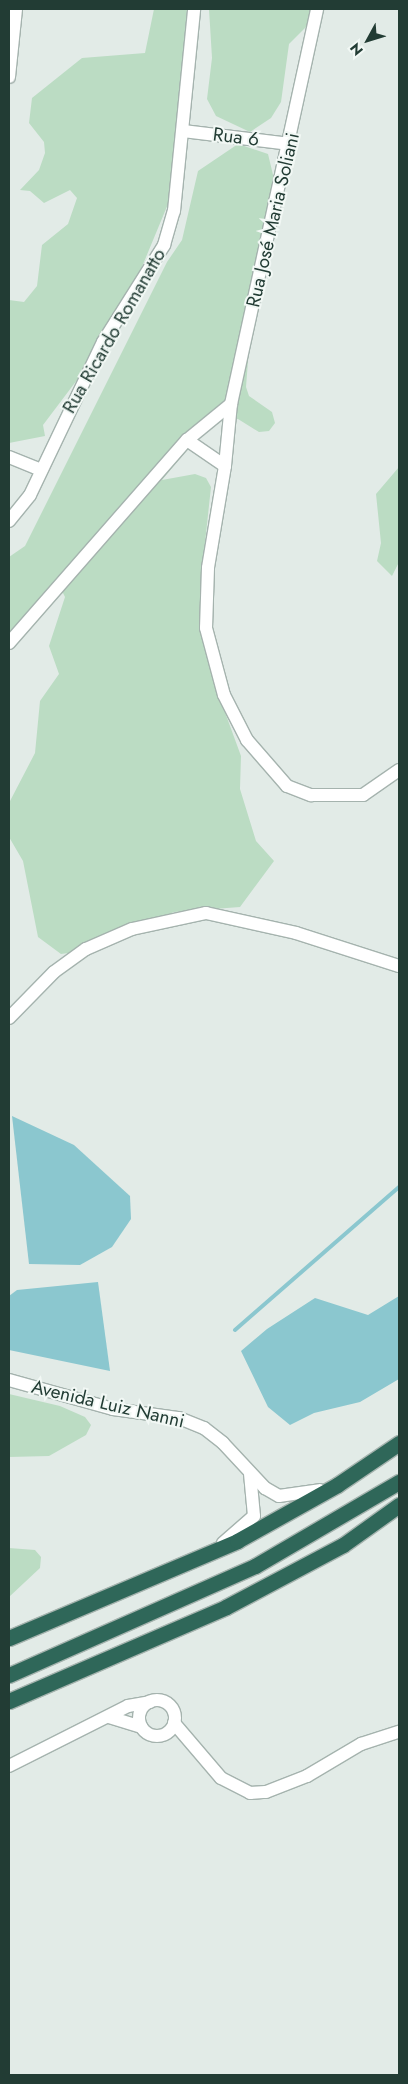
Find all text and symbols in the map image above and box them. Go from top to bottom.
north arrow [343,15,393,65]
text: N [345,39,368,60]
street label: Rua 6 [212,123,260,151]
street label: Rua José Maria Soliani [242,130,304,310]
street label: Rua Ricardo Romanatto [58,245,170,417]
street label: Avenida Luiz Nanni [29,1375,187,1433]

